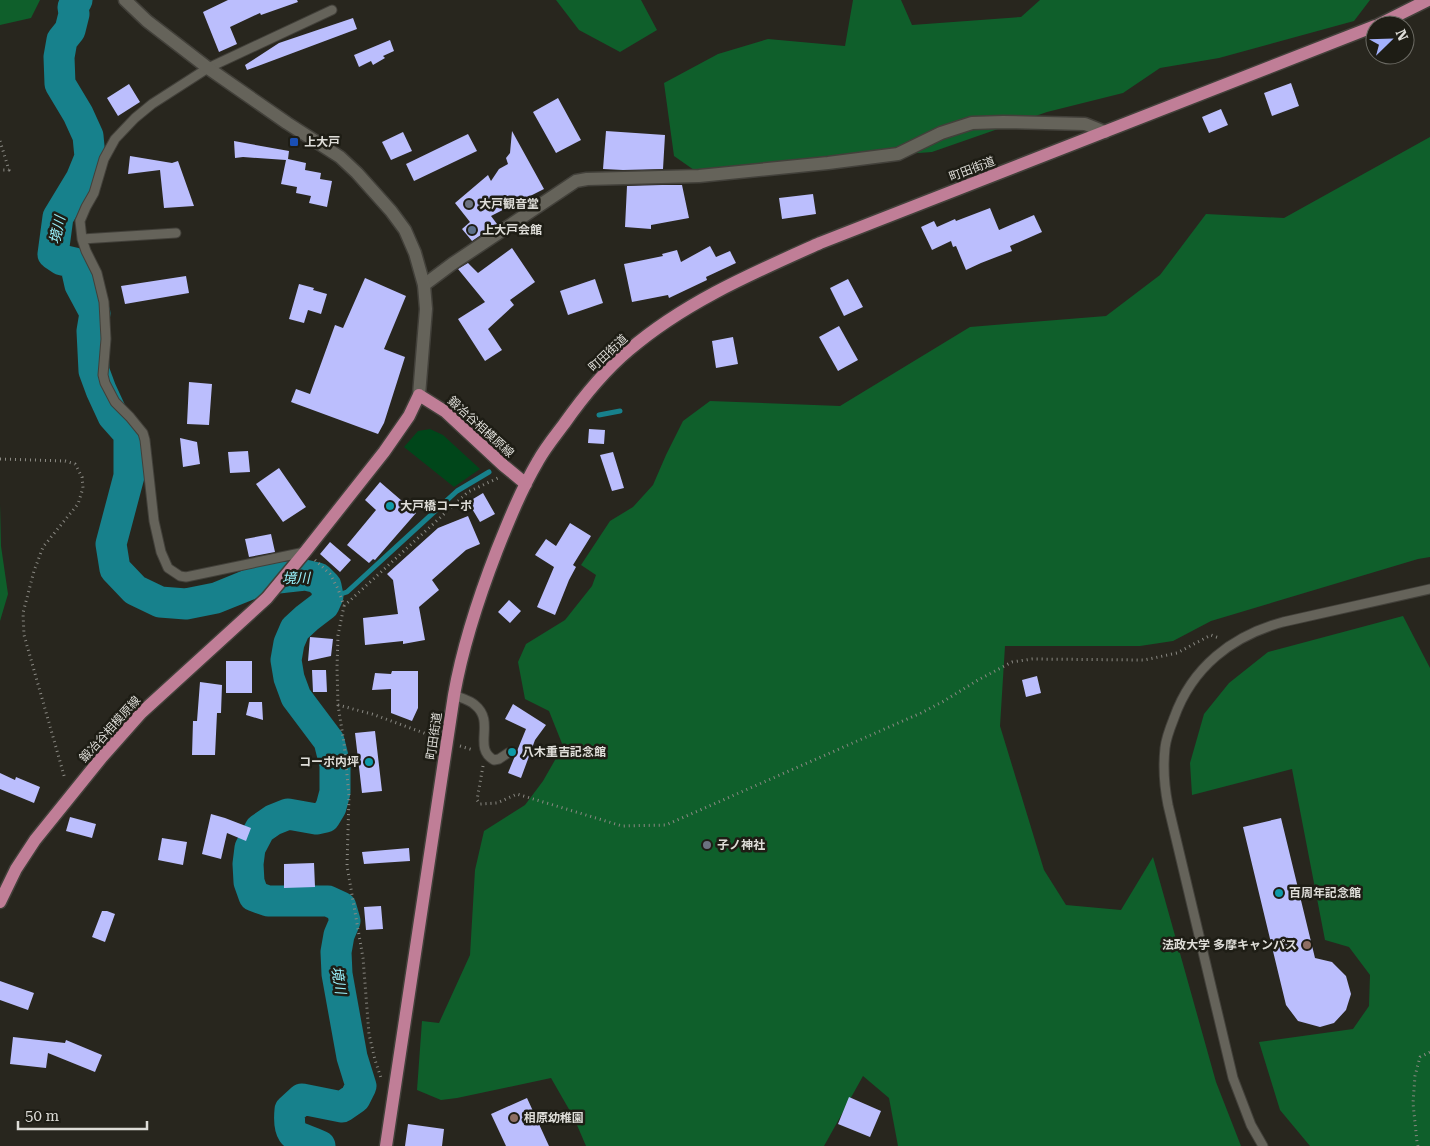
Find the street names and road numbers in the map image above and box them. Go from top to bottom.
street label: 町田街道 [947,154,997,184]
street label: 町田街道 [586,332,630,374]
street label: 鍛冶谷相模原線 [445,394,517,460]
street label: 鍛冶谷相模原線 [77,693,143,765]
street label: 町田街道 [424,711,444,761]

